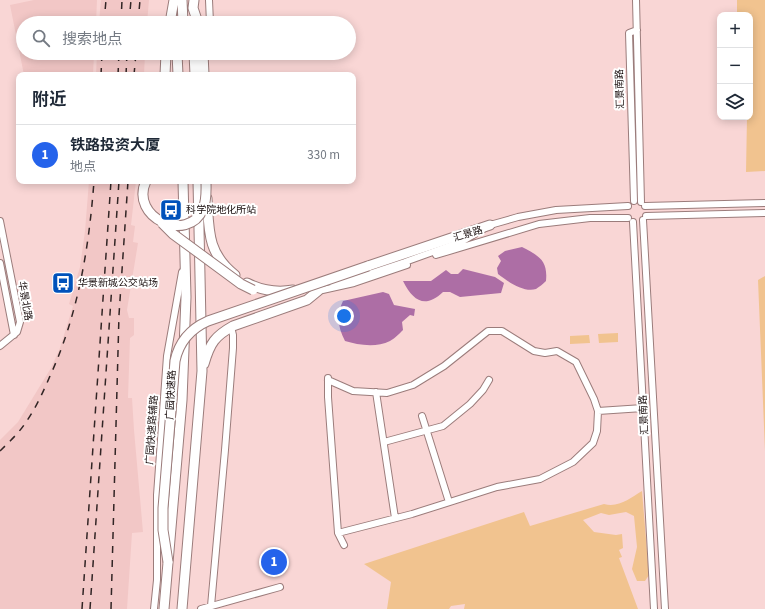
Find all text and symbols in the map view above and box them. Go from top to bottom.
map controls [717,12,753,120]
button: + [717,12,753,48]
search box [16,16,356,60]
icon: search [30,27,52,49]
text: 搜索地点 [62,29,122,50]
button: − [717,48,753,84]
street label: 汇景南路 [612,69,628,109]
button: layers [717,84,753,120]
text: 附近 [32,88,66,112]
text: 铁路投资大厦 [70,135,160,156]
text: 1 [42,146,48,164]
text: 330 m [307,146,340,164]
text: 地点 [70,158,96,176]
bus stop icon: 科学院地化所站 [158,197,184,223]
place label: 科学院地化所站 [186,203,256,217]
street label: 汇景路 [452,223,484,245]
bus stop icon: 华景新城公交站场 [50,270,76,296]
place label: 华景新城公交站场 [78,276,158,290]
street label: 华景北路 [15,280,35,322]
your location [334,306,354,326]
street label: 广园快速路 [163,370,179,420]
street label: 广园快速路辅路 [143,395,161,465]
street label: 汇景南路 [636,395,652,435]
pin: 1 [261,547,287,577]

